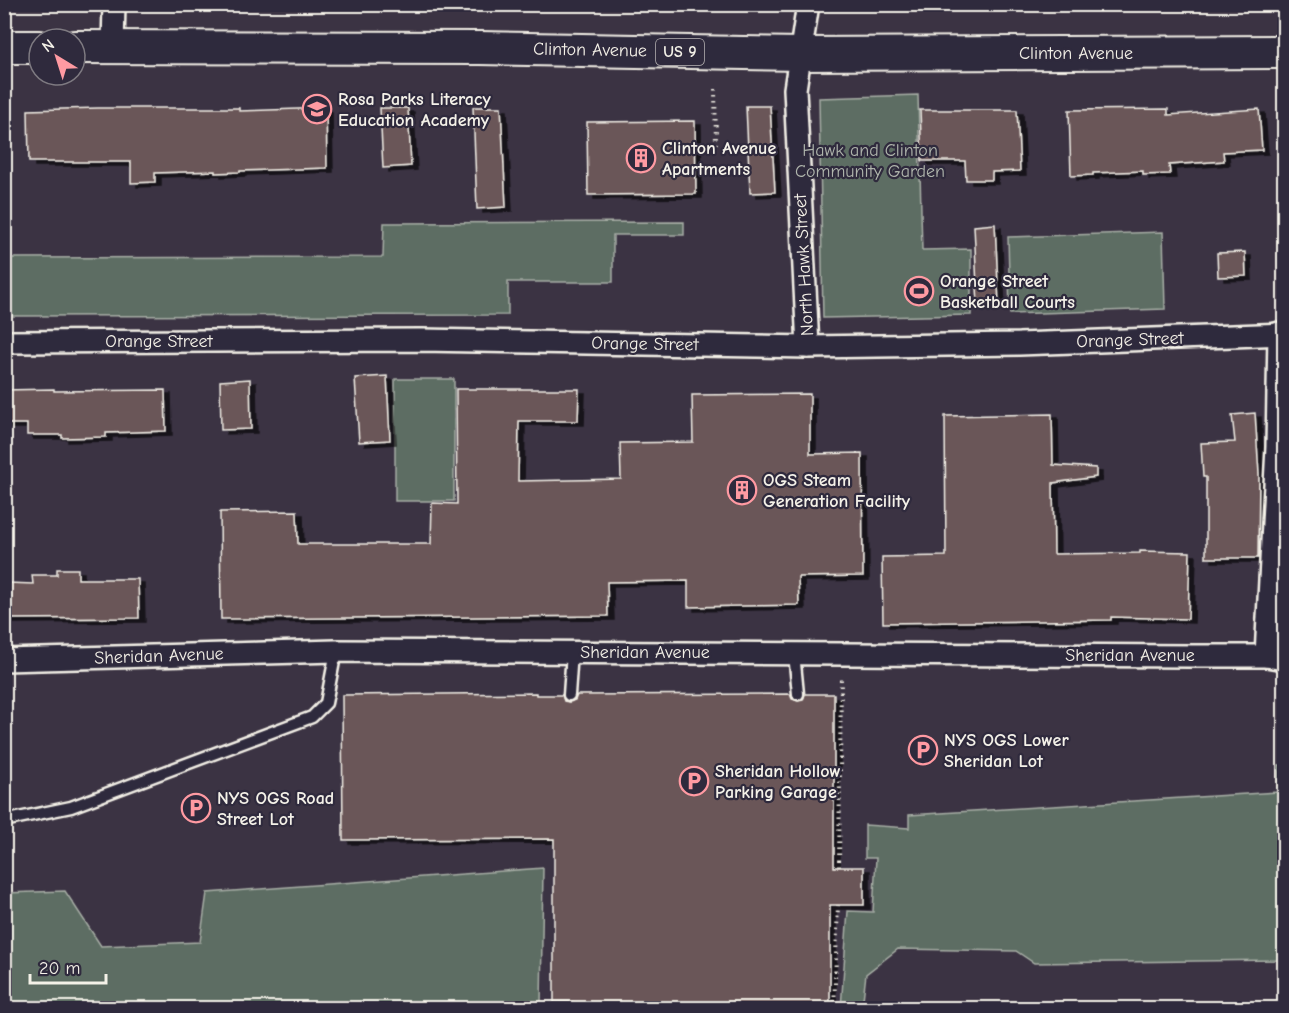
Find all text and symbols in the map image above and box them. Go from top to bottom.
north arrow [27,27,87,87]
text: N [39,36,58,56]
street label: Clinton Avenue [533,39,647,61]
road number: US 9 [656,39,704,65]
street label: Clinton Avenue [1019,43,1133,64]
place label: Rosa Parks Literacy Education Academy [338,89,491,131]
school or university icon: Rosa Parks Literacy Education Academy [301,93,333,125]
place label: Clinton Avenue Apartments [662,138,776,180]
park label: Hawk and Clinton Community Garden [795,140,945,182]
building icon: Clinton Avenue Apartments [625,142,657,174]
street label: North Hawk Street [790,193,818,337]
place label: Orange Street Basketball Courts [940,271,1075,313]
sports icon: Orange Street Basketball Courts [903,275,935,307]
street label: Orange Street [1076,328,1185,352]
street label: Orange Street [105,331,213,352]
street label: Orange Street [591,333,700,355]
place label: OGS Steam Generation Facility [763,470,911,512]
building icon: OGS Steam Generation Facility [726,474,758,506]
street label: Sheridan Avenue [580,642,710,663]
street label: Sheridan Avenue [94,643,224,669]
street label: Sheridan Avenue [1065,645,1195,666]
place label: NYS OGS Lower Sheridan Lot [944,730,1069,772]
parking icon: NYS OGS Lower Sheridan Lot [907,734,939,766]
place label: Sheridan Hollow Parking Garage [715,761,841,803]
parking icon: Sheridan Hollow Parking Garage [678,765,710,797]
place label: NYS OGS Road Street Lot [217,788,334,830]
parking icon: NYS OGS Road Street Lot [180,792,212,824]
scale bar [30,947,106,985]
text: 20 m [39,958,80,979]

